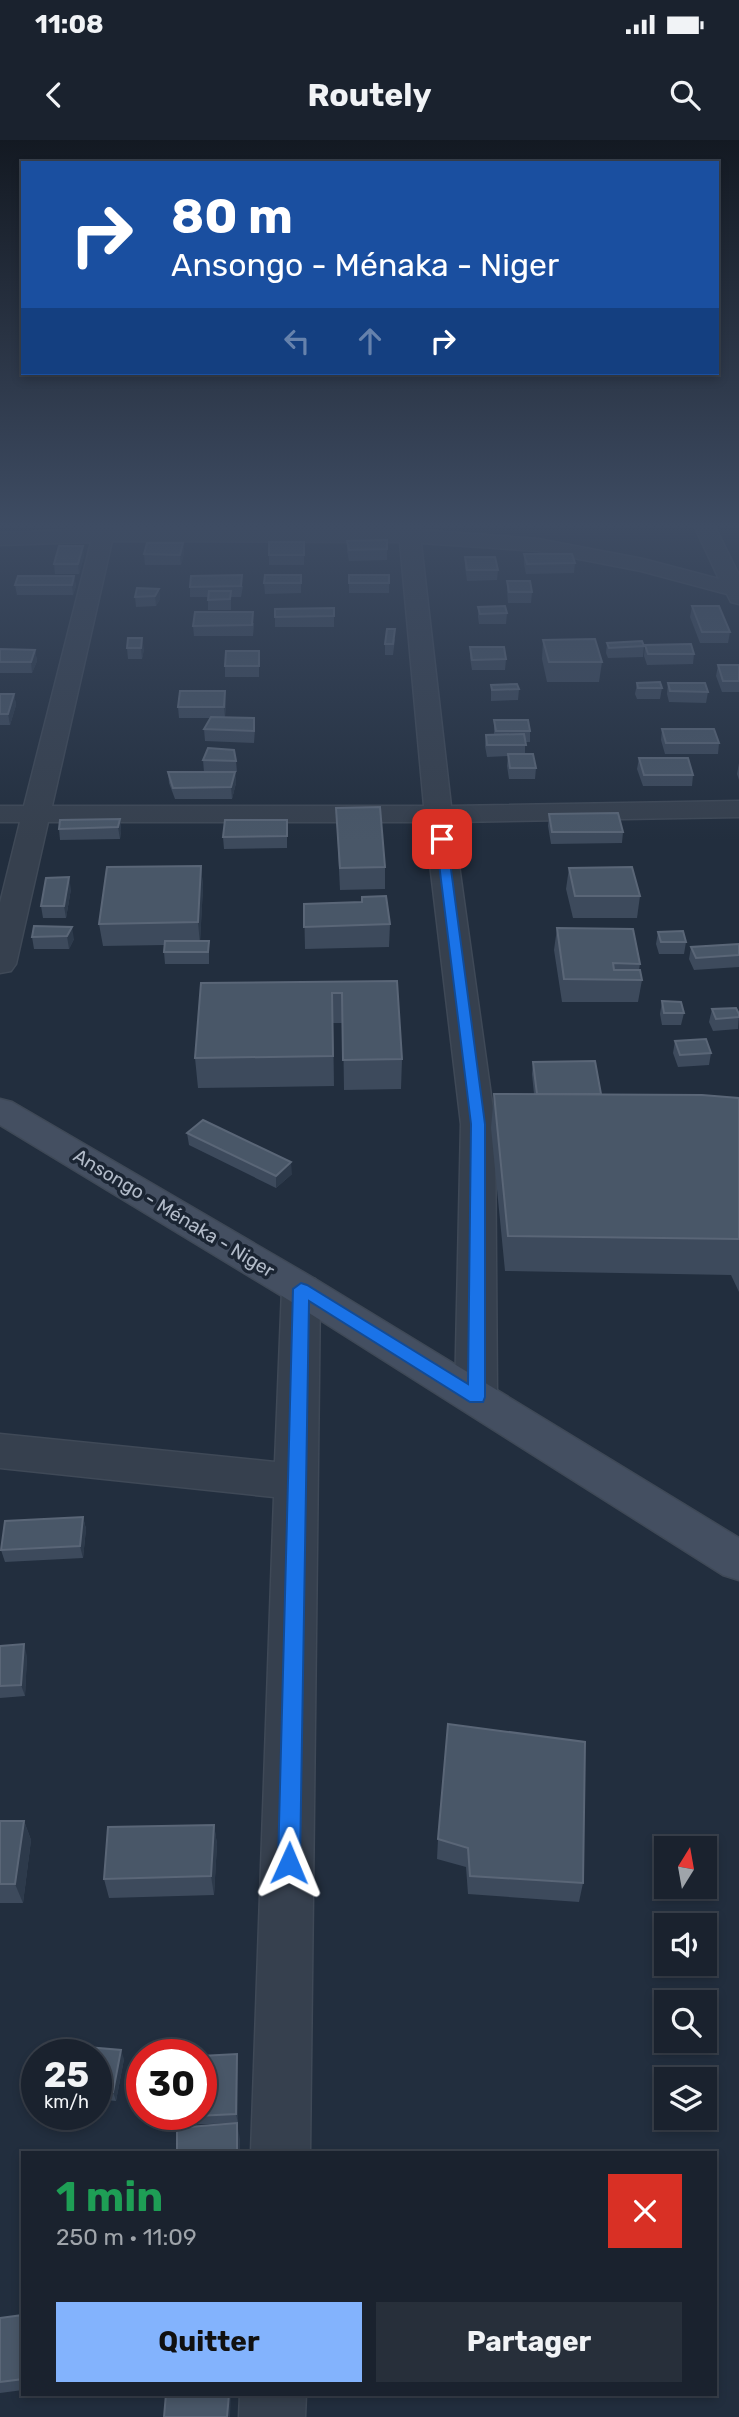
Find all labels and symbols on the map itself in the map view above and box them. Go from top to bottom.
pin [412,809,472,869]
street label: Ansongo - Ménaka - Niger [69,1144,279,1283]
position arrow [252,1826,326,1900]
north arrow [654,1836,718,1899]
speed limit sign: 30 [126,2039,217,2130]

